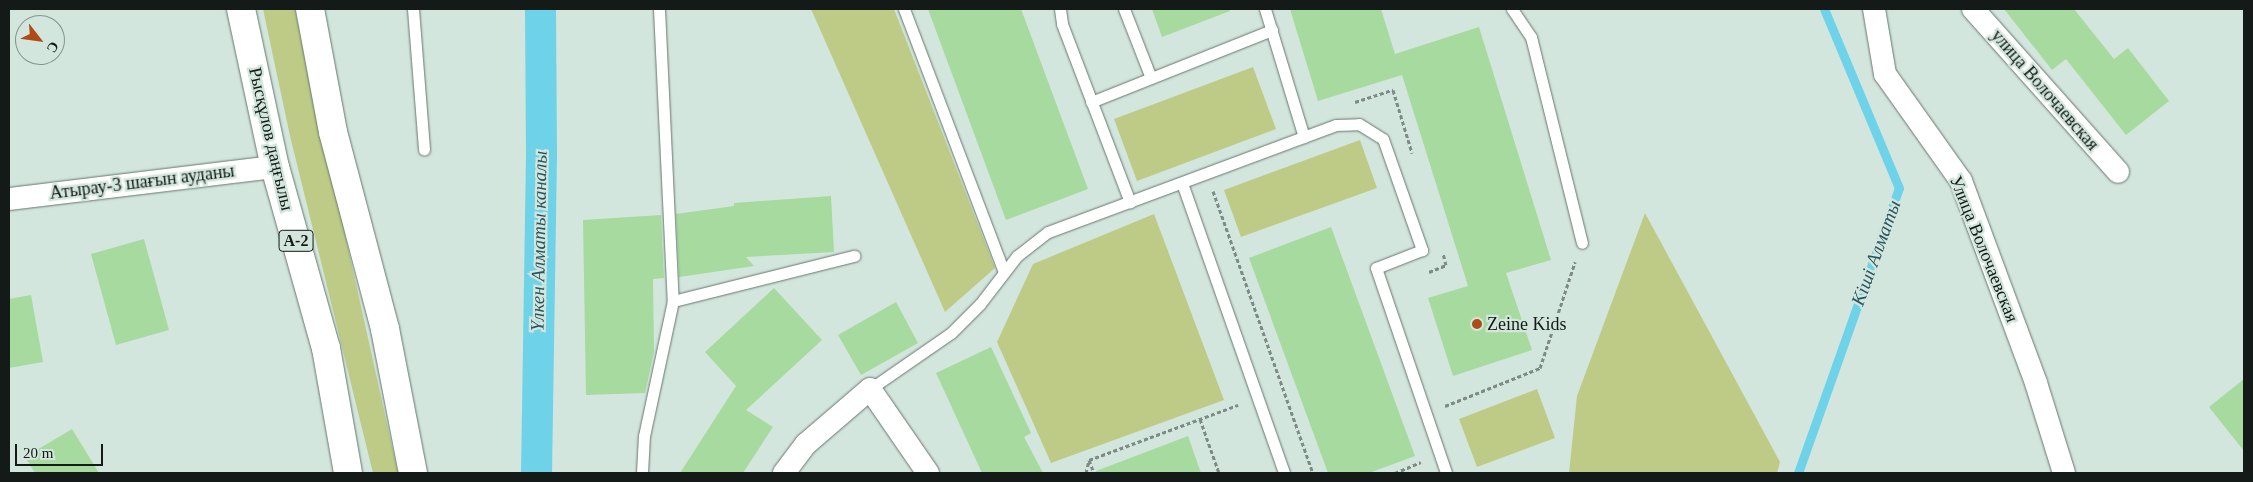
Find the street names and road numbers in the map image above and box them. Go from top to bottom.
street label: улица Волочаевская [1987,25,2103,155]
street label: Рысқұлов даңғылы [244,65,298,213]
street label: Атырау-3 шағын ауданы [48,160,236,204]
street label: Улица Волочаевская [1945,173,2023,325]
road number: A-2 [278,228,314,255]

